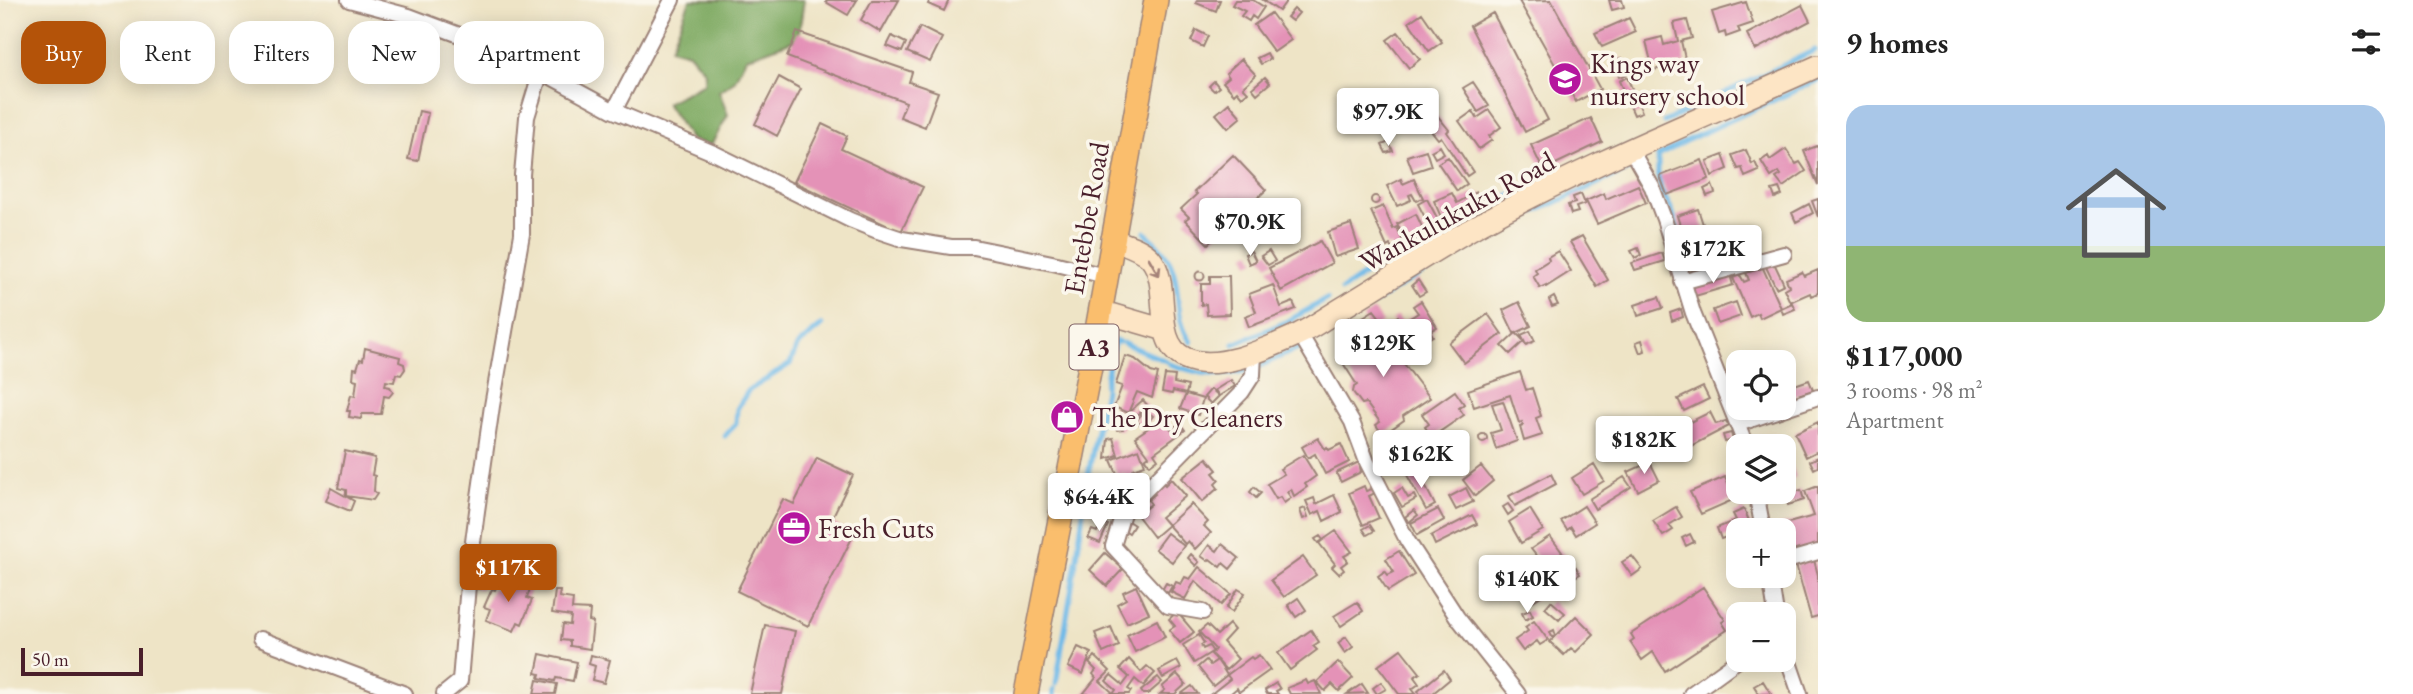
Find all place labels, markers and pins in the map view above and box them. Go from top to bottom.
place label: Kings way nursery school [1590,45,1745,113]
school or university icon: Kings way nursery school [1546,60,1584,98]
pin: $97.9K [1331,88,1445,148]
pin: $70.9K [1193,198,1307,258]
pin: $172K [1664,226,1762,285]
pin: $129K [1334,320,1432,379]
shop icon: The Dry Cleaners [1048,398,1086,436]
place label: The Dry Cleaners [1092,399,1283,435]
pin: $182K [1595,416,1693,476]
pin: $162K [1372,430,1470,490]
pin: $64.4K [1042,474,1156,533]
office icon: Fresh Cuts [775,509,813,547]
place label: Fresh Cuts [818,510,934,546]
pin: $117K [459,544,557,604]
pin: $140K [1478,556,1576,615]

